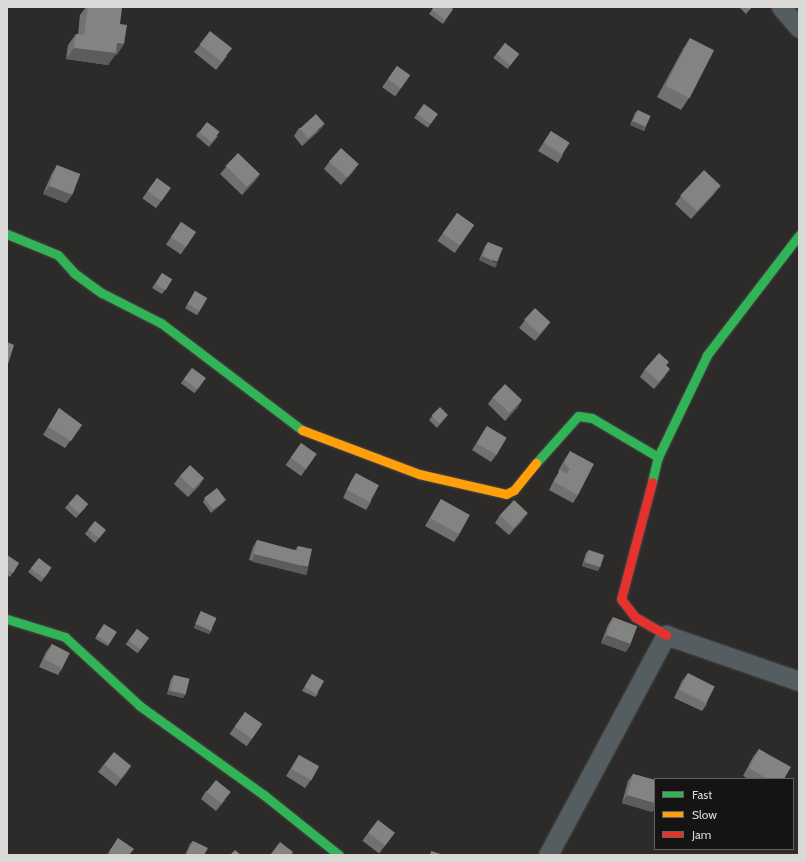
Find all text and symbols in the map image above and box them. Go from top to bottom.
legend [654,778,794,850]
text: Fast [692,787,712,802]
text: Slow [692,807,717,822]
text: Jam [692,827,711,842]

